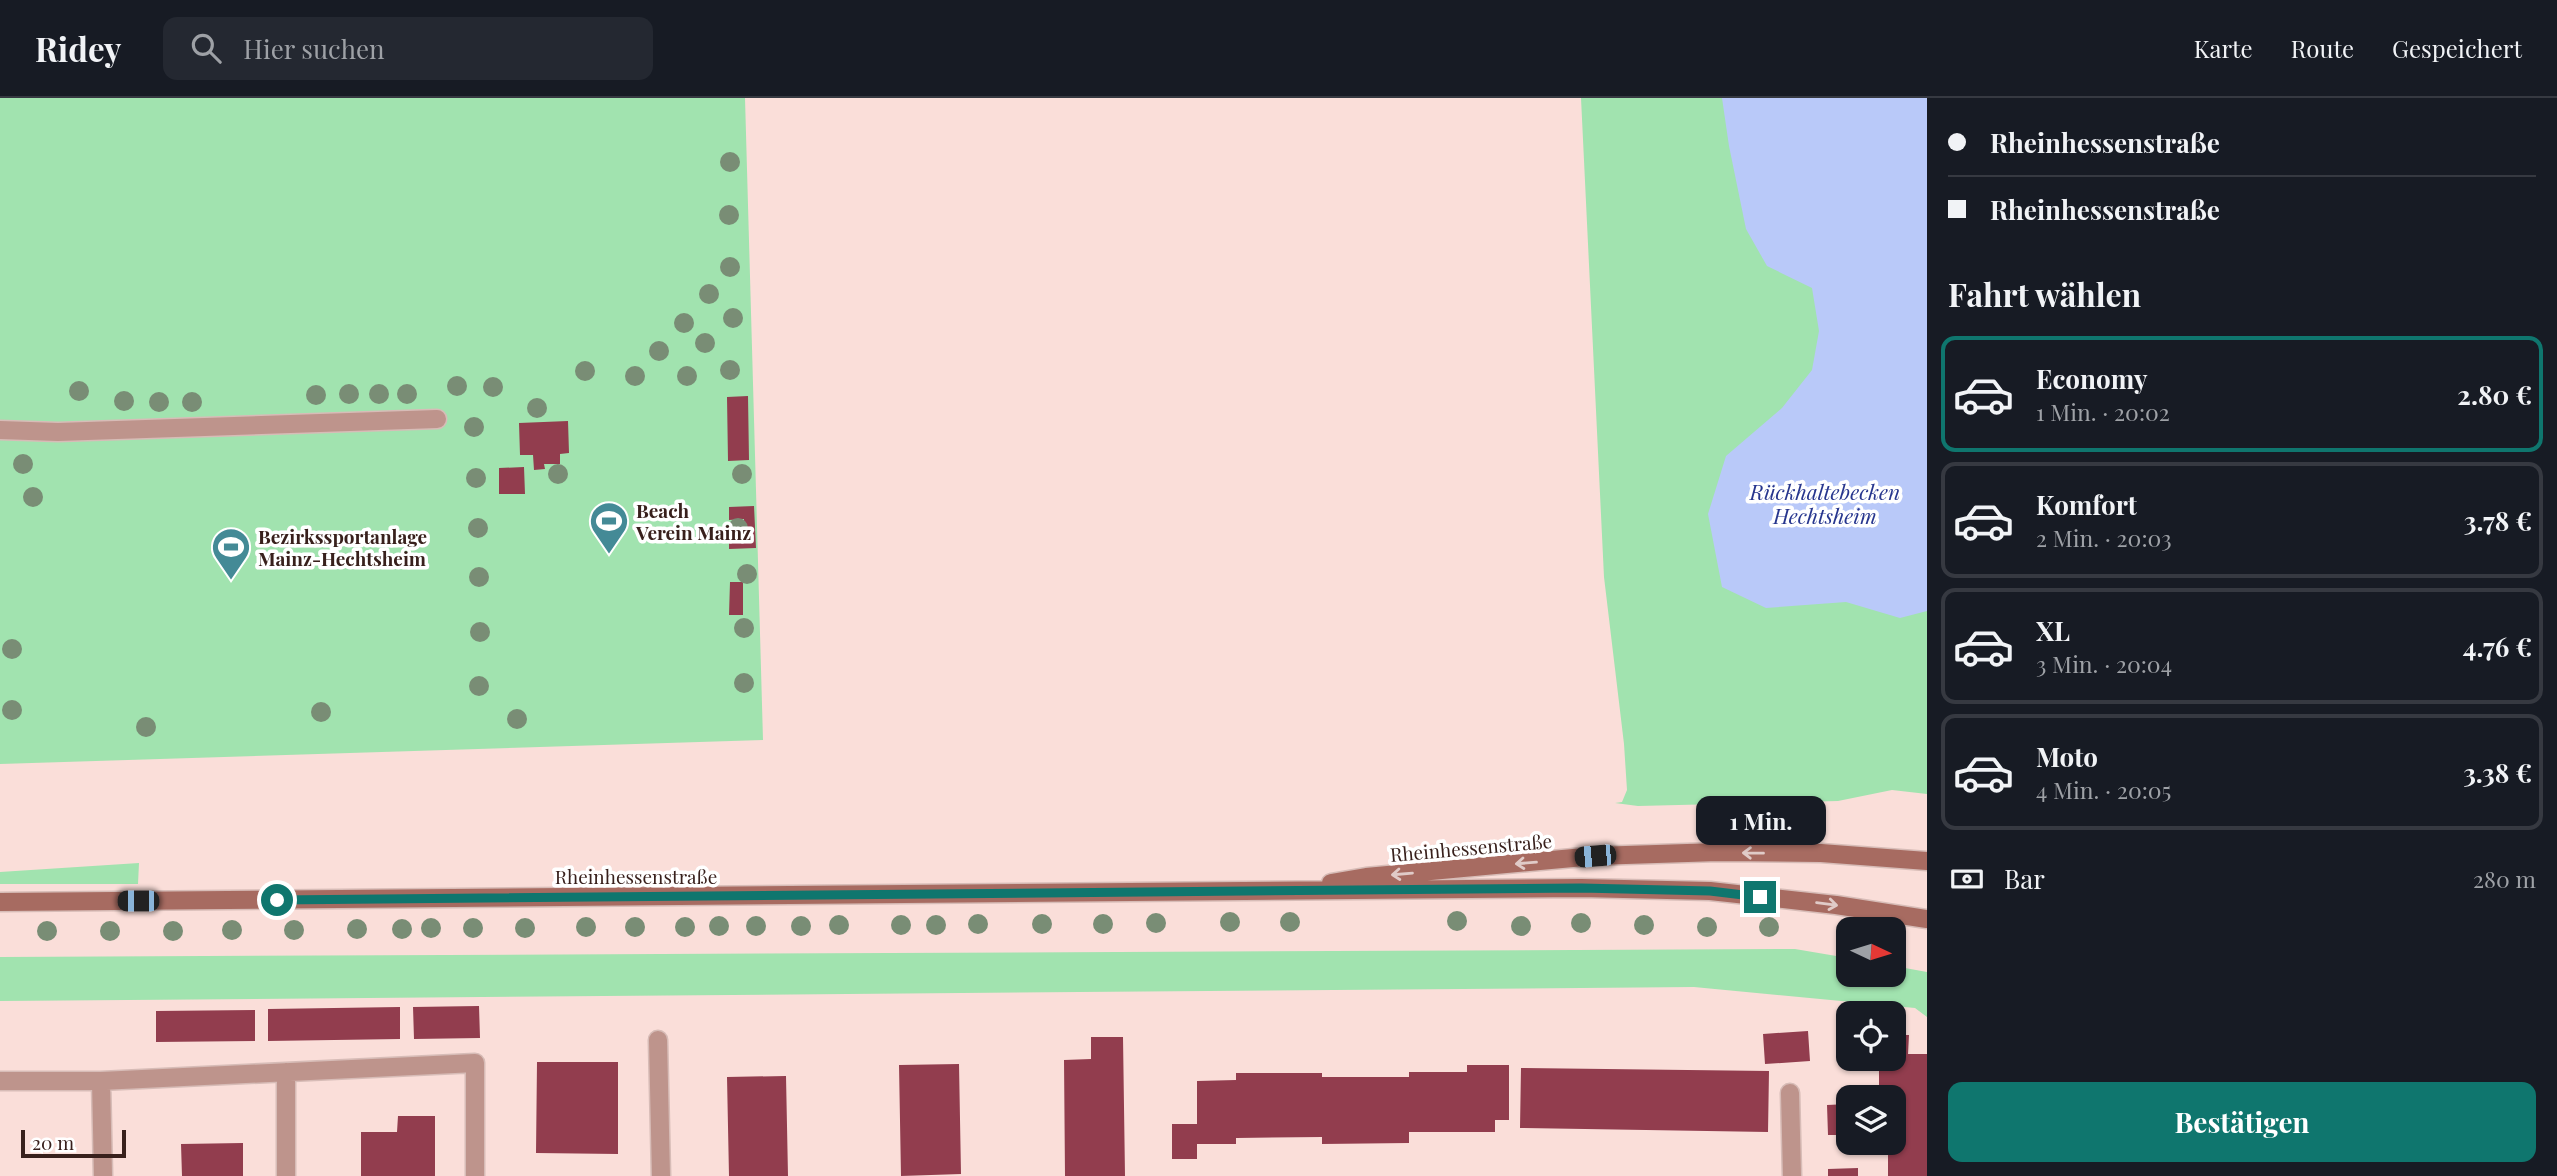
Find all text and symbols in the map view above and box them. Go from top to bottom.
search box [163,17,653,80]
text: Ridey [35,26,121,70]
icon: search [187,29,225,67]
text: Hier suchen [243,31,385,66]
text: Karte [2194,32,2253,64]
text: Route [2291,32,2354,64]
text: Gespeichert [2392,32,2522,64]
text: Rheinhessenstraße [1990,125,2220,160]
text: Rheinhessenstraße [1990,192,2220,227]
text: Fahrt wählen [1948,272,2141,315]
text: Economy [2036,361,2147,396]
icon: car [1952,363,2015,426]
text: 2.80 € [2457,377,2532,412]
text: 1 Min. · 20:02 [2036,396,2170,427]
water label: Rückhaltebecken Hechtsheim [1749,477,1900,529]
text: Komfort [2036,487,2137,522]
icon: car [1952,489,2015,552]
place label: Beach Verein Mainz [635,497,751,545]
sports icon: Beach Verein Mainz [588,500,630,555]
text: 3.78 € [2464,503,2532,538]
text: 2 Min. · 20:03 [2036,522,2172,553]
place label: Bezirkssportanlage Mainz-Hechtsheim [258,523,427,571]
sports icon: Bezirkssportanlage Mainz-Hechtsheim [210,526,252,581]
text: XL [2036,613,2070,648]
icon: car [1952,615,2015,678]
text: 4.76 € [2463,629,2532,664]
text: 3 Min. · 20:04 [2036,648,2172,679]
text: Moto [2036,739,2098,774]
icon: car [1952,741,2015,804]
text: 3.38 € [2463,755,2532,790]
text: 4 Min. · 20:05 [2036,774,2171,805]
callout: 1 Min. [1695,796,1825,844]
text: 1 Min. [1729,805,1793,836]
street label: Rheinhessenstraße [1389,827,1553,867]
car [1574,844,1617,868]
one-way arrow [1742,846,1765,859]
one-way arrow [1515,857,1538,870]
icon: cash [1948,860,1986,898]
text: Bar [2004,861,2045,896]
street label: Rheinhessenstraße [555,863,717,889]
text: 280 m [2473,863,2536,894]
one-way arrow [1392,868,1414,881]
route end [1744,881,1776,913]
route start [261,884,293,916]
car [118,891,160,912]
one-way arrow [1815,898,1838,911]
north arrow [1836,917,1906,987]
map controls [1836,917,1906,1155]
button: locate [1836,1001,1906,1071]
button: Bestätigen [1948,1082,2536,1162]
button: layers [1836,1085,1906,1155]
scale bar [21,1127,126,1159]
text: 20 m [32,1129,74,1155]

